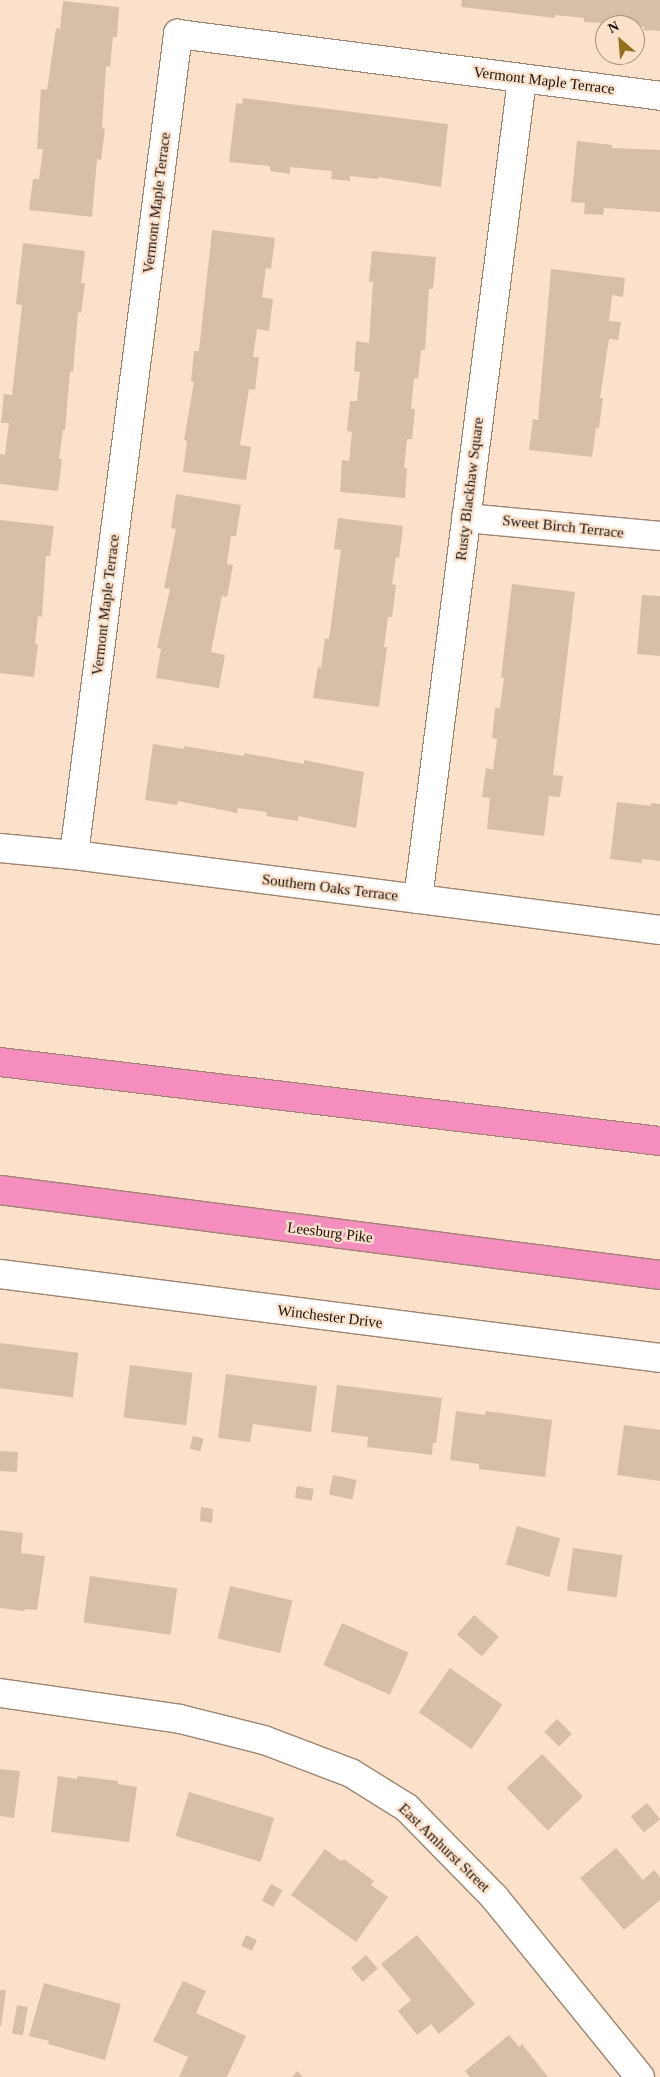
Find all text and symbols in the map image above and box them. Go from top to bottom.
north arrow [595,15,645,65]
text: N [606,18,621,36]
street label: Vermont Maple Terrace [472,63,616,99]
street label: Vermont Maple Terrace [139,131,175,275]
street label: Rusty Blackhaw Square [452,416,488,562]
street label: Sweet Birch Terrace [501,512,625,542]
street label: Vermont Maple Terrace [88,533,124,677]
street label: Southern Oaks Terrace [261,871,399,905]
street label: Leesburg Pike [286,1219,374,1247]
street label: Winchester Drive [276,1302,384,1332]
street label: East Amhurst Street [394,1800,494,1896]

